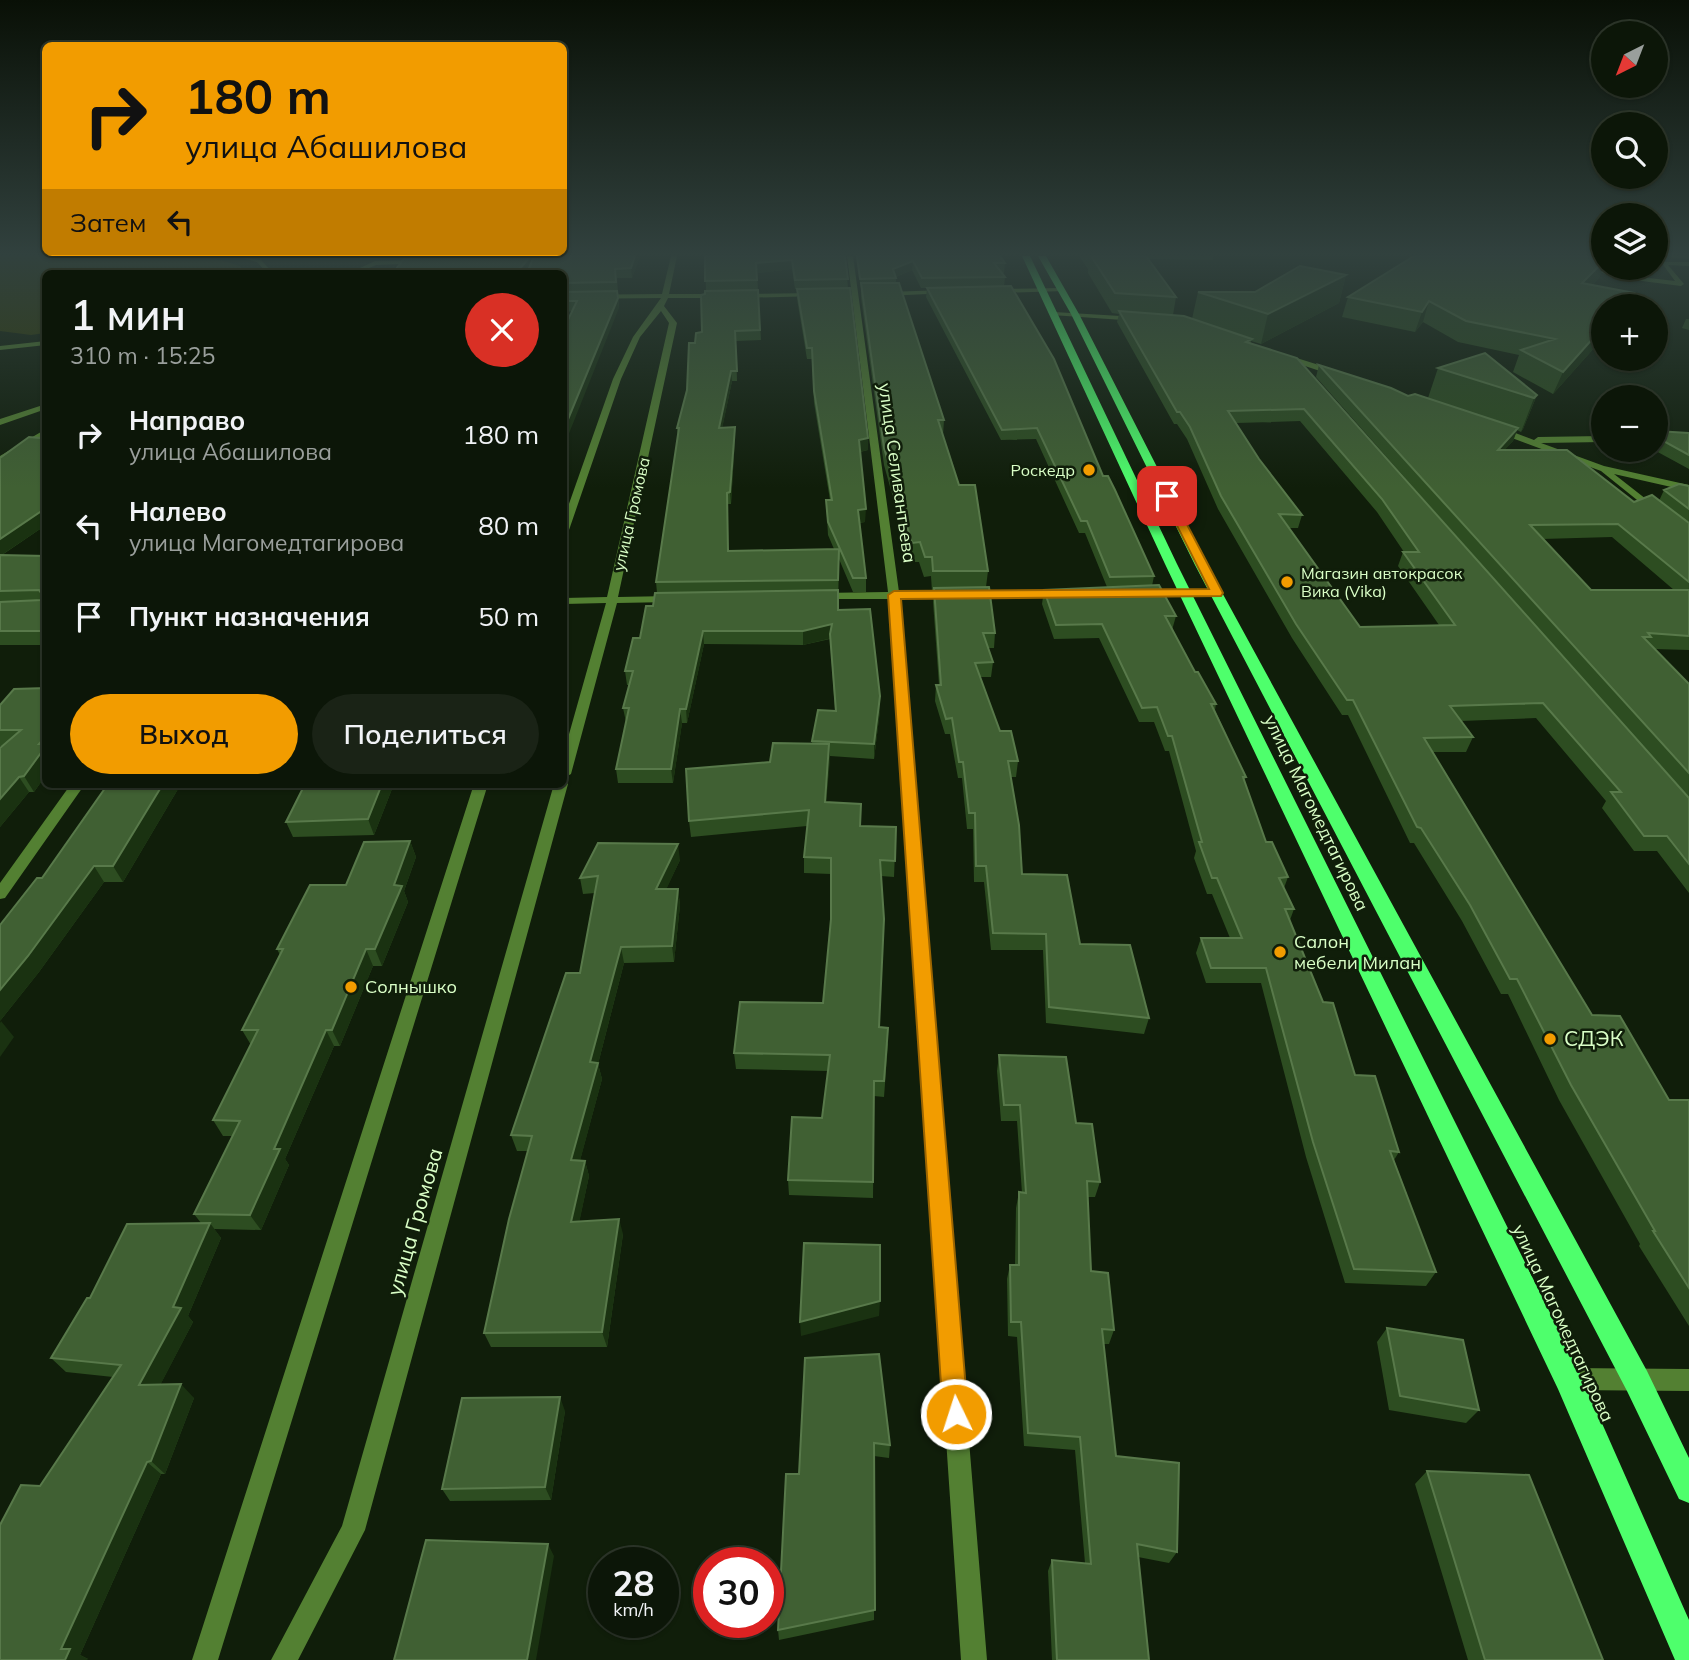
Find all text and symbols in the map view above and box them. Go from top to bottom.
north arrow [1591,21,1668,98]
map controls [1591,21,1668,462]
text: 180 m [185,65,331,126]
icon: right [70,70,161,161]
button: search [1591,112,1668,189]
text: улица Абашилова [185,126,468,166]
icon: left [161,203,199,241]
button: layers [1591,203,1668,280]
text: Затем [70,206,147,239]
text: 1 мин [70,288,186,341]
button: close [465,293,539,367]
button: + [1591,294,1668,371]
text: 310 m · 15:25 [70,341,215,370]
street label: улица Селивантьева [873,382,922,564]
button: − [1591,385,1668,462]
text: Направо [129,404,245,437]
icon: right [70,416,108,454]
text: 180 m [463,418,539,451]
text: улица Абашилова [129,437,332,466]
street label: улица Громова [608,455,654,573]
place label: Роскедр [1011,460,1075,480]
marker: Роскедр [1081,462,1097,478]
pin [1137,466,1197,526]
icon: arrive [1148,477,1186,515]
text: Налево [129,495,227,528]
icon: left [70,507,108,545]
text: 80 m [478,509,539,542]
text: улица Магомедтагирова [129,528,404,557]
place label: Магазин автокрасок Вика (Vika) [1301,563,1463,601]
marker: Магазин автокрасок Вика (Vika) [1279,574,1295,590]
icon: arrive [70,598,108,636]
text: Пункт назначения [129,600,370,633]
text: 50 m [478,600,539,633]
button: Выход [70,694,298,774]
button: Поделиться [312,694,539,774]
street label: улица Магомедтагирова [1259,711,1374,915]
place label: Салон мебели Милан [1294,930,1421,974]
marker: Салон мебели Милан [1272,944,1288,960]
place label: Солнышко [365,975,457,998]
marker: Солнышко [343,979,359,995]
place label: СДЭК [1564,1025,1624,1051]
marker: СДЭК [1542,1031,1558,1047]
street label: улица Громова [381,1145,448,1299]
street label: улица Магомедтагирова [1508,1220,1619,1425]
position arrow [919,1377,993,1451]
speed limit sign: 30 [693,1547,784,1638]
text: 28 [612,1561,655,1605]
text: km/h [613,1598,654,1621]

